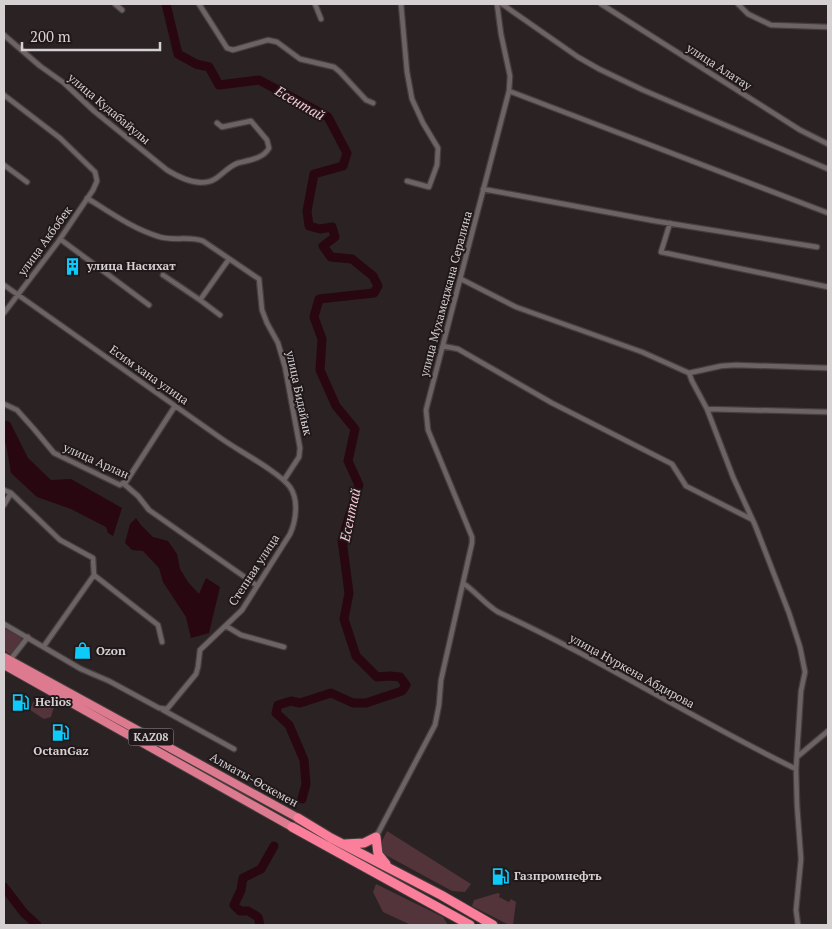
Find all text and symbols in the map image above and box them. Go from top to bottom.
scale bar [22,20,160,52]
text: 200 m [30,26,71,46]
street label: улица Алатау [683,39,755,94]
street label: улица Кудабайулы [64,69,154,147]
water label: Есентай [271,80,329,125]
street label: улица Акбобек [14,202,75,279]
street label: улица Мухамеджана Сералина [416,209,475,379]
building icon: улица Насихат [63,256,83,276]
place label: улица Насихат [86,258,176,273]
street label: Есим хана улица [107,342,192,407]
street label: улица Бидайык [283,348,316,437]
street label: улица Арлан [60,439,131,482]
water label: Есентай [334,486,365,544]
street label: Степная улица [225,531,282,608]
street label: улица Нуркена Абдирова [566,629,697,711]
shop icon: Ozon [72,641,92,661]
place label: Ozon [96,643,126,658]
fuel station icon: Helios [11,692,31,712]
place label: Helios [35,694,72,709]
fuel station icon: OctanGaz [51,722,71,742]
road number: KAZ08 [128,729,174,746]
place label: OctanGaz [33,743,89,758]
street label: Алматы-Өскемен [207,749,301,810]
fuel station icon: Газпромнефть [490,866,510,886]
place label: Газпромнефть [514,868,602,883]

